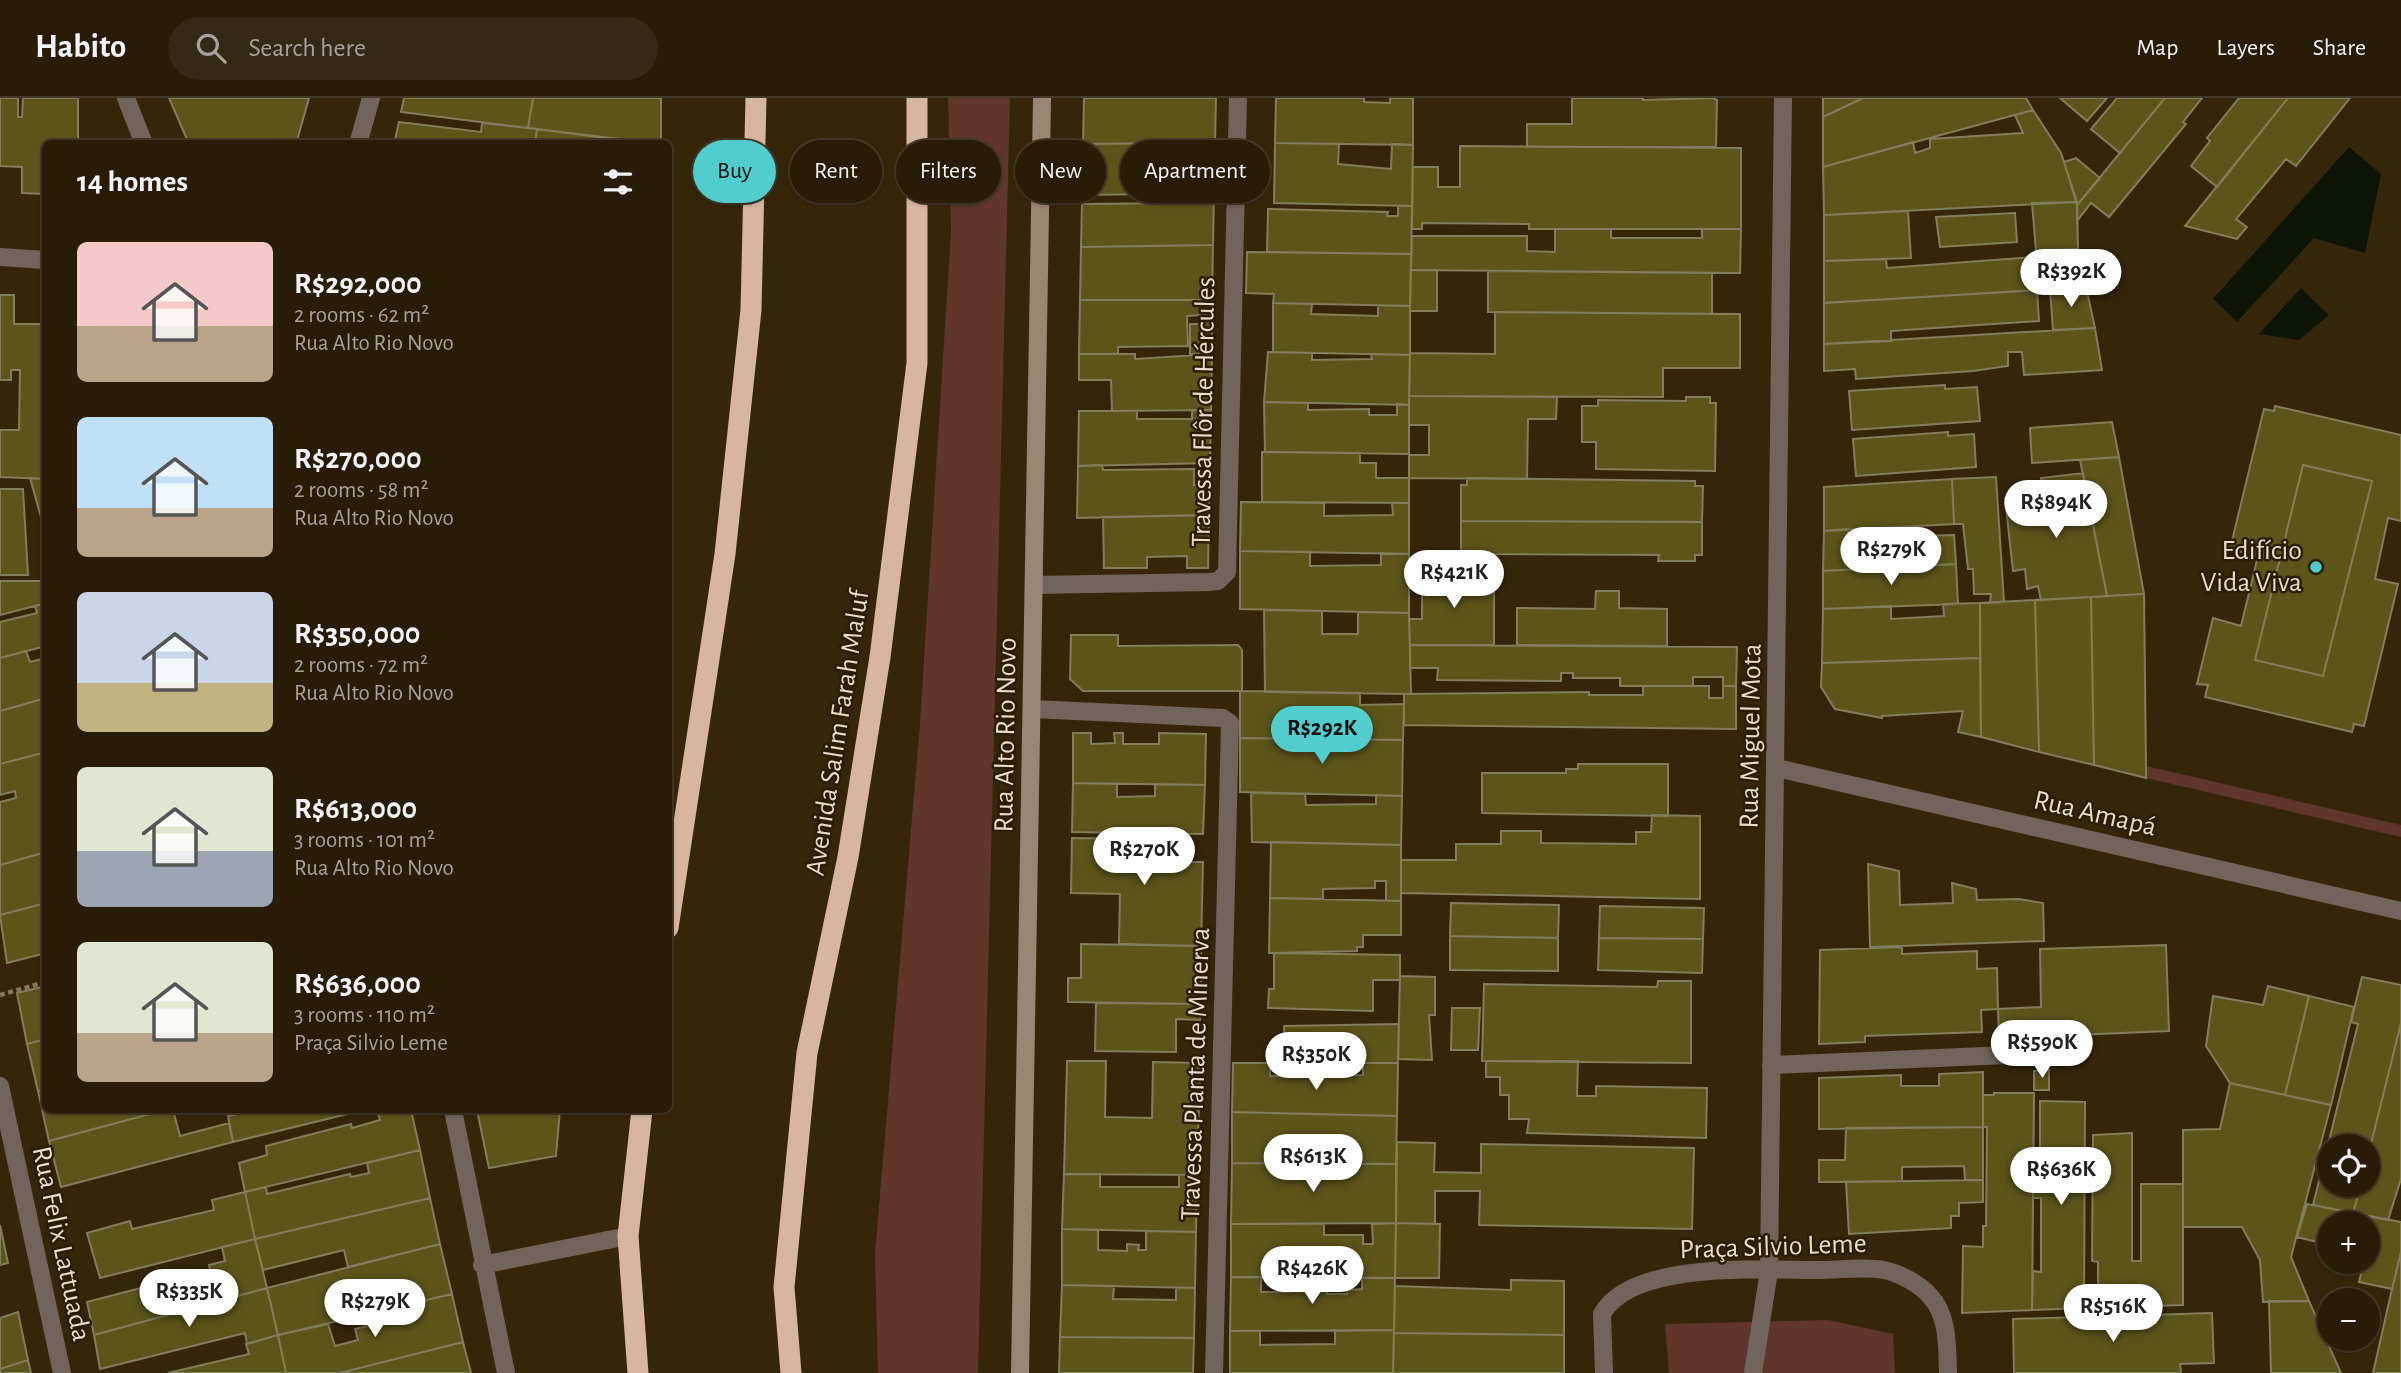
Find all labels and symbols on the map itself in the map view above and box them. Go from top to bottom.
pin: R$392K [2014,250,2128,309]
street label: Travessa Flôr de Hércules [1188,277,1220,547]
pin: R$894K [1999,480,2113,540]
pin: R$279K [1834,528,1948,587]
place label: Edifício Vida Viva [2200,537,2302,597]
pin: R$421K [1397,550,1511,610]
marker: Edifício Vida Viva [2308,559,2324,575]
street label: Avenida Salim Farah Maluf [802,587,875,878]
street label: Rua Alto Rio Novo [990,637,1022,833]
street label: Rua Miguel Mota [1735,643,1767,829]
pin: R$292K [1265,706,1379,766]
street label: Rua Amapá [2031,786,2159,842]
pin: R$270K [1087,828,1201,887]
street label: Travessa Planta de Minerva [1177,927,1215,1221]
pin: R$590K [1985,1020,2099,1080]
pin: R$350K [1259,1032,1373,1092]
pin: R$613K [1256,1134,1370,1194]
street label: Rua Felix Lattuada [27,1144,95,1344]
pin: R$636K [2004,1148,2118,1207]
street label: Praça Silvio Leme [1679,1230,1867,1264]
pin: R$426K [1255,1246,1369,1306]
pin: R$335K [132,1270,246,1329]
pin: R$279K [318,1280,432,1339]
pin: R$516K [2056,1284,2170,1344]

